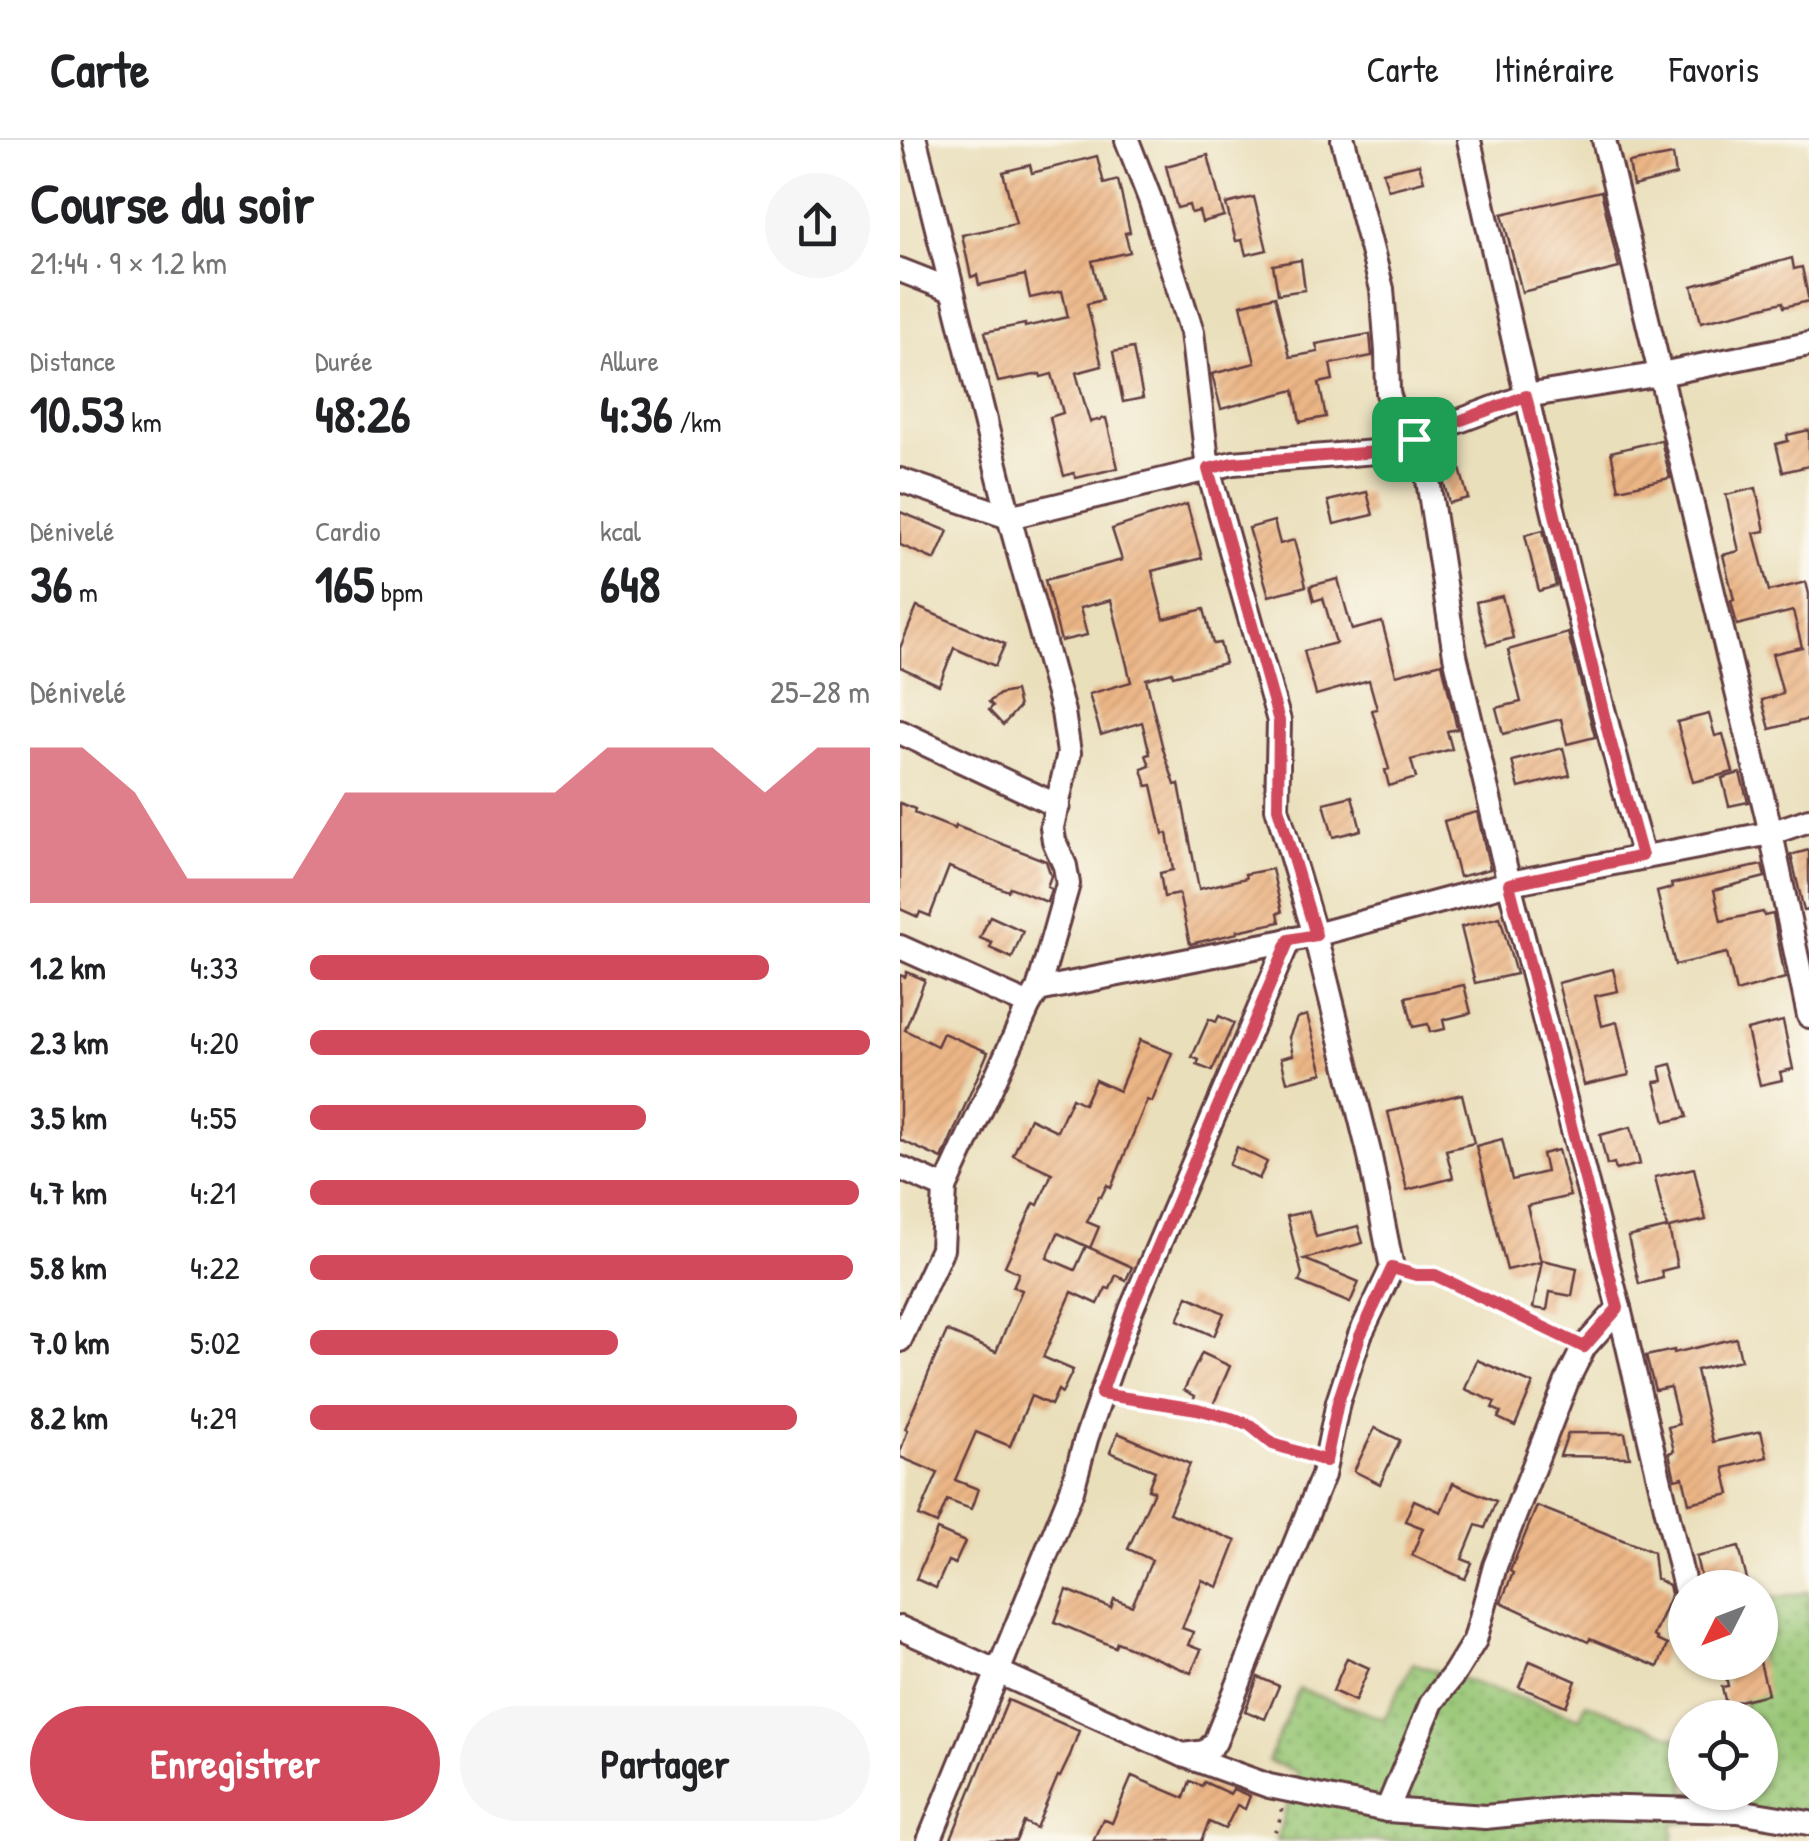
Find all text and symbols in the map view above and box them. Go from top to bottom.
text: Carte [50,37,149,102]
text: Carte [1367,46,1439,93]
text: Itinéraire [1494,46,1614,93]
text: Favoris [1669,46,1759,93]
text: Course du soir [30,166,314,240]
button: share [765,173,870,278]
text: 21:44 · 9 × 1.2 km [30,241,227,284]
text: Distance [30,342,116,380]
text: Durée [315,342,373,380]
text: Allure [600,342,659,380]
text: 10.53 [30,380,125,448]
text: 48:26 [315,380,410,448]
text: 4:36 [600,380,673,448]
pin [1372,397,1457,482]
text: km [125,403,162,441]
text: /km [673,403,722,441]
icon: arrive [1387,412,1442,467]
text: Dénivelé [30,512,114,550]
text: Cardio [315,512,381,550]
text: kcal [600,512,641,550]
text: 36 [30,550,72,618]
text: 165 [315,550,374,618]
text: 648 [600,550,660,618]
text: m [72,573,98,611]
text: bpm [374,573,423,611]
text: Dénivelé [30,670,126,713]
text: 25–28 m [770,670,870,713]
text: 1.2 km [30,946,106,989]
text: 4:33 [190,946,238,989]
text: 2.3 km [30,1021,109,1064]
text: 4:20 [190,1021,239,1064]
text: 3.5 km [30,1096,107,1139]
text: 4:55 [190,1096,237,1139]
text: 4.7 km [30,1171,107,1214]
text: 4:21 [190,1171,236,1214]
text: 5.8 km [30,1246,107,1289]
text: 4:22 [190,1246,239,1289]
text: 7.0 km [30,1321,109,1364]
text: 5:02 [190,1321,240,1364]
text: 8.2 km [30,1396,108,1439]
text: 4:29 [190,1396,236,1439]
north arrow [1668,1570,1778,1680]
map controls [1668,1570,1778,1810]
button: locate [1668,1700,1778,1810]
button: Enregistrer [30,1706,440,1821]
button: Partager [460,1706,870,1821]

